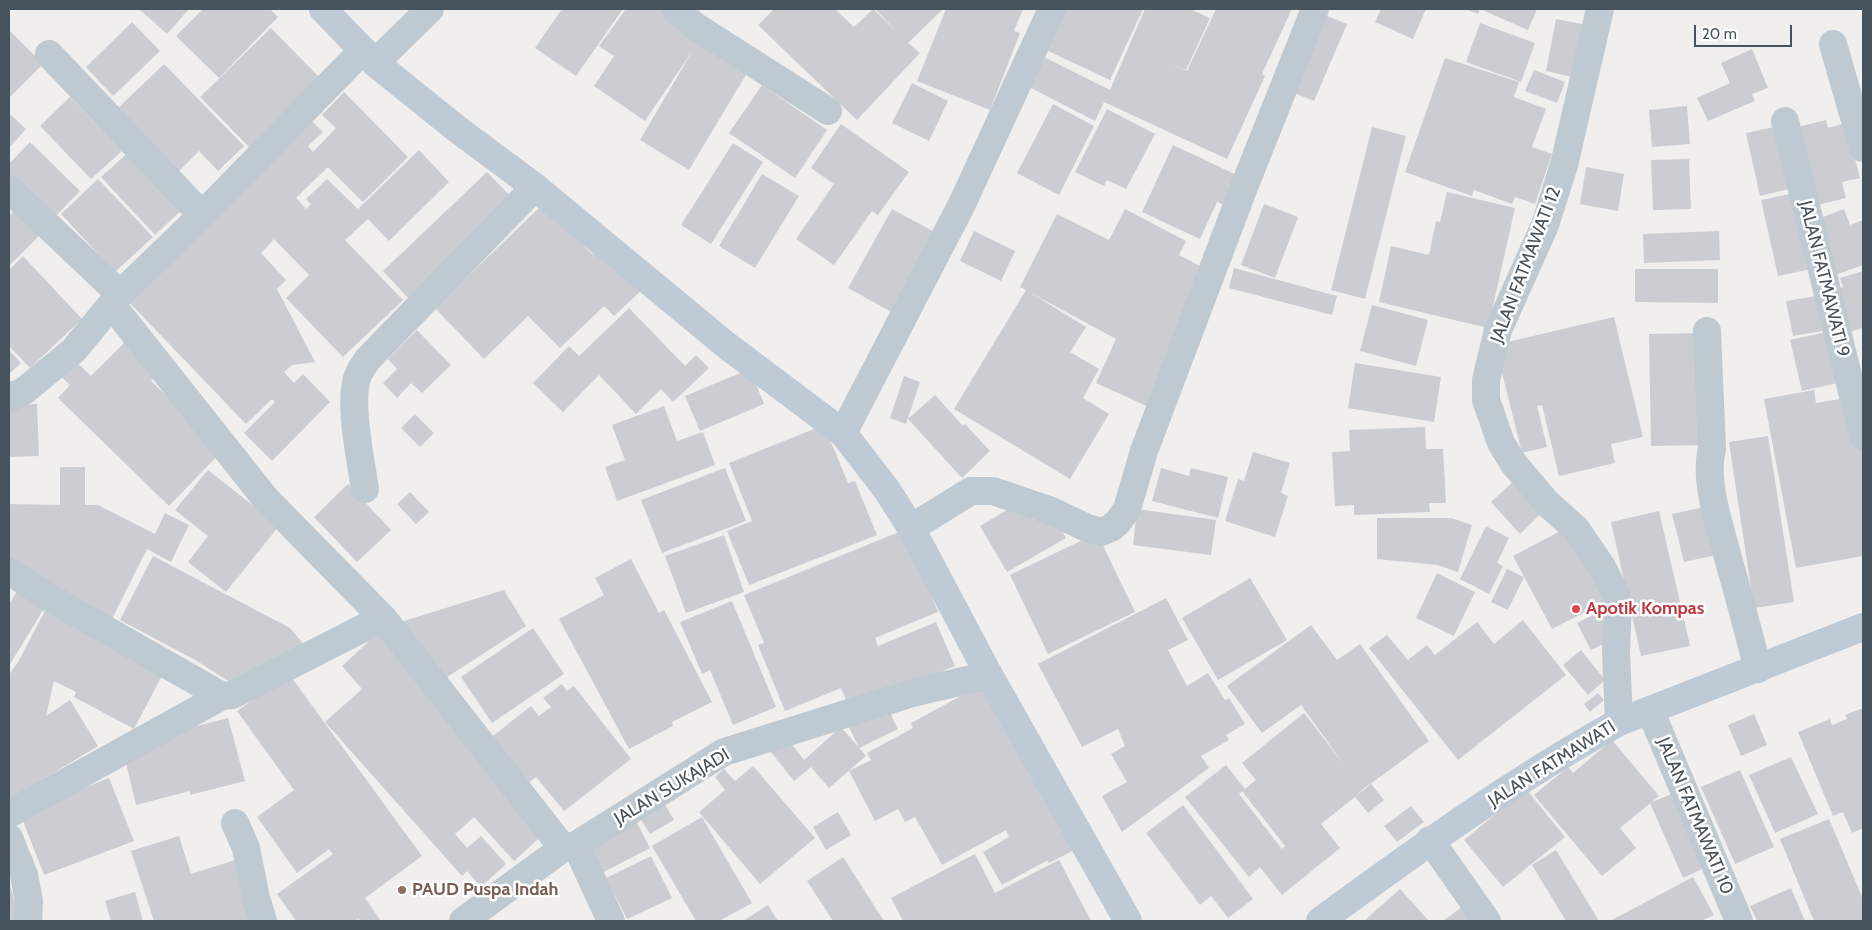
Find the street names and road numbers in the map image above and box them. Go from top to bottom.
street label: JALAN FATMAWATI 12 [1486,184,1566,346]
street label: JALAN FATMAWATI 9 [1794,199,1854,359]
street label: JALAN FATMAWATI [1484,716,1620,812]
street label: JALAN FATMAWATI 10 [1652,734,1738,898]
street label: JALAN SUKAJADI [610,744,734,830]

